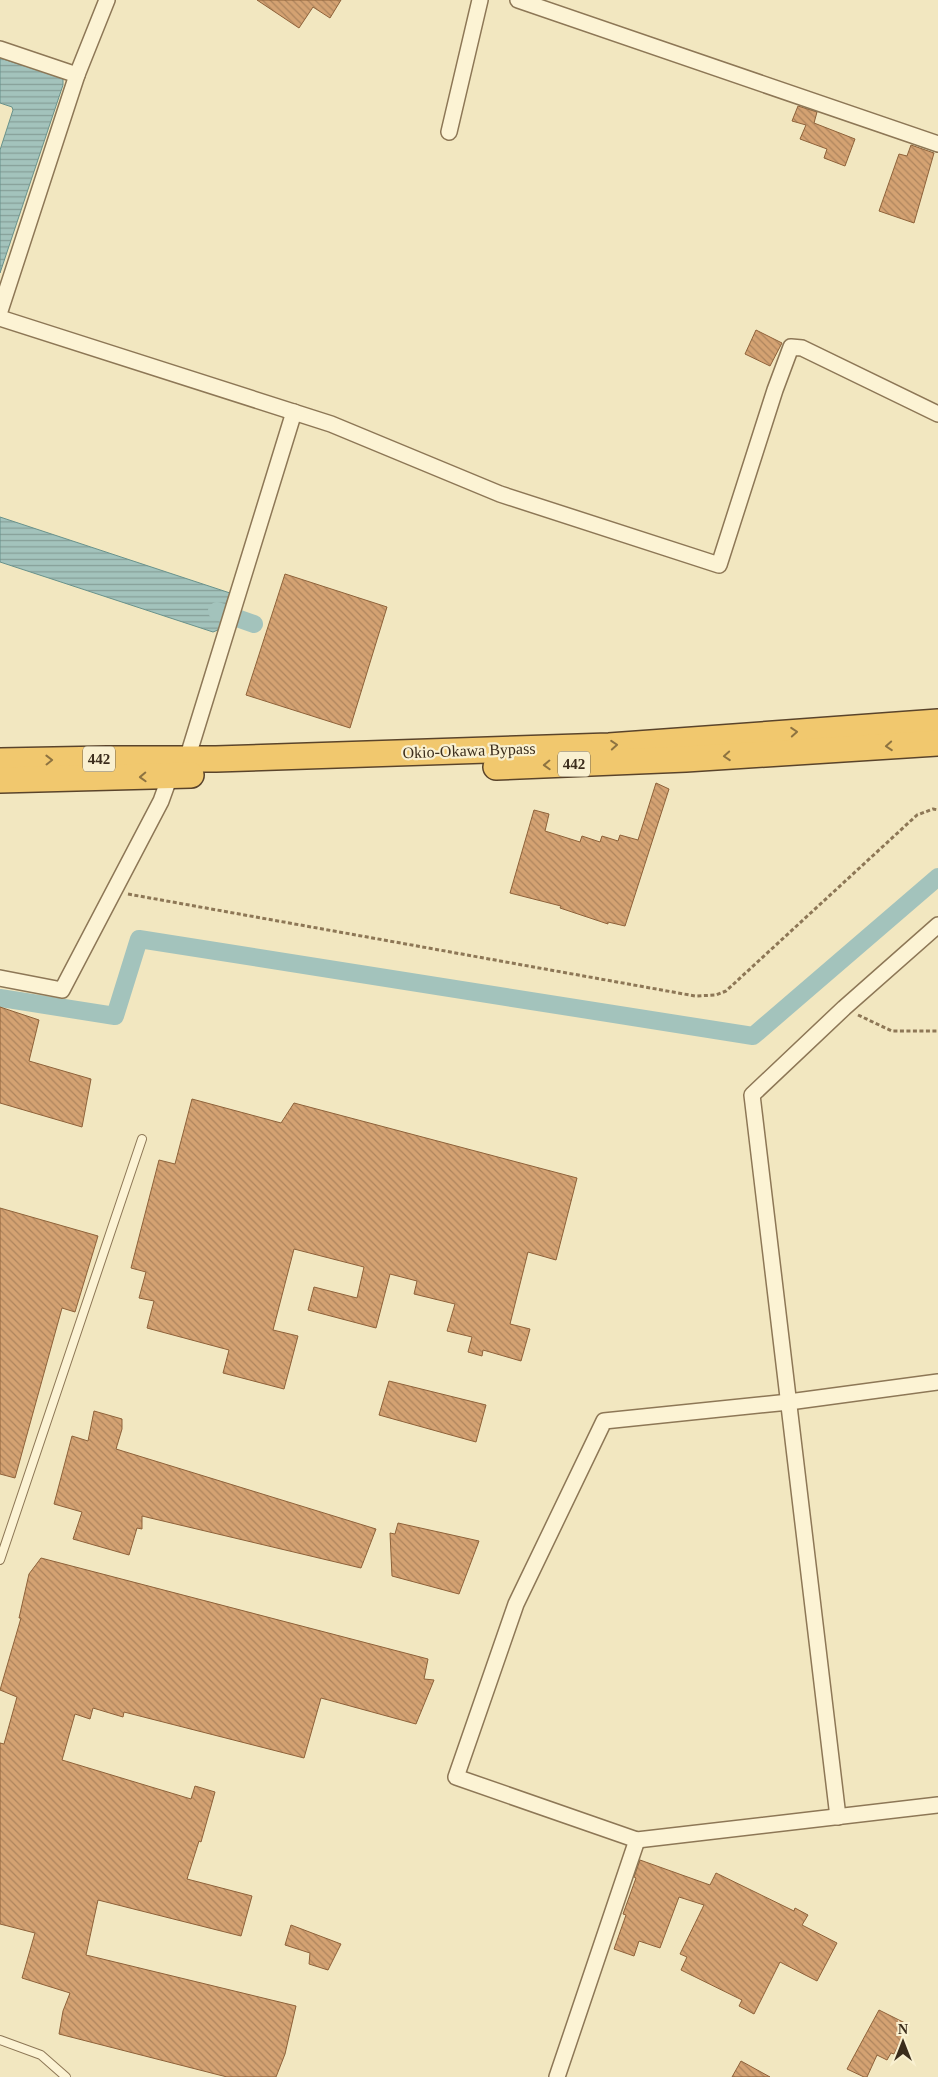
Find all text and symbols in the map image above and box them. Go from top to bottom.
one-way arrow [790,727,798,738]
street label: Okio-Okawa Bypass [402,740,536,762]
one-way arrow [610,740,618,751]
one-way arrow [885,740,893,751]
road number: 442 [83,746,115,772]
one-way arrow [723,751,731,762]
road number: 442 [558,752,590,776]
one-way arrow [45,755,53,765]
one-way arrow [543,760,551,771]
one-way arrow [138,771,146,782]
north arrow [878,2017,928,2067]
text: N [898,2022,908,2037]

